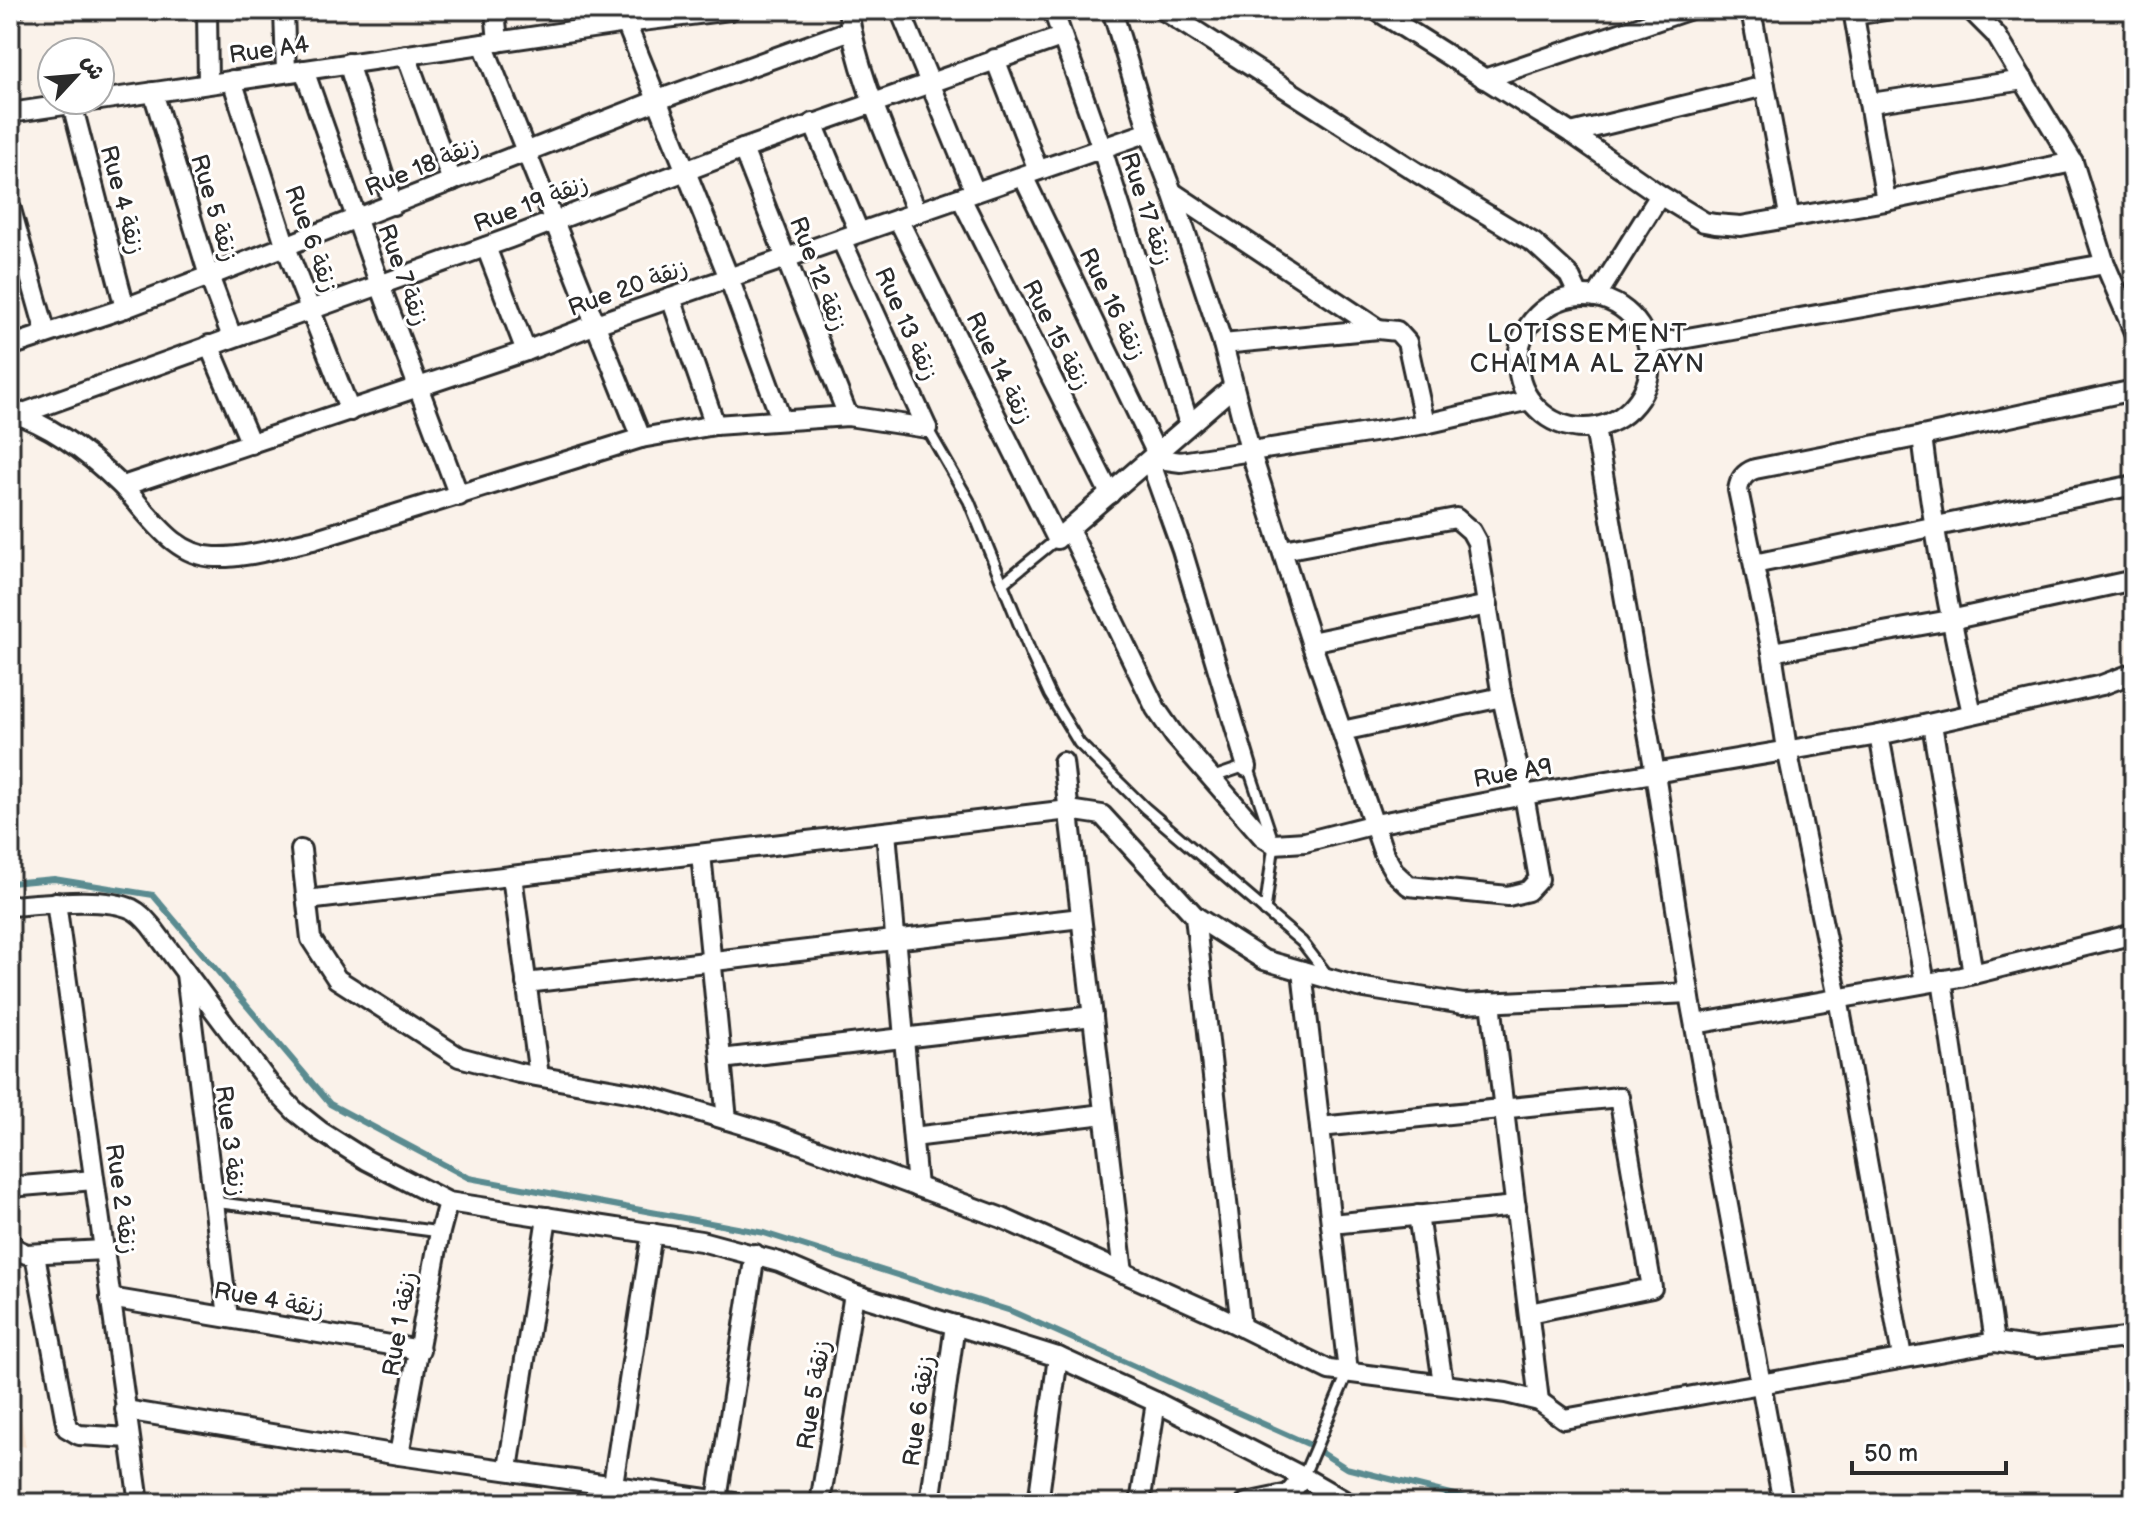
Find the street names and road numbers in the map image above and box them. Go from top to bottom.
street label: Rue A4 [227,30,311,70]
street label: Rue 18 زنقة [361,131,483,203]
street label: Rue 4 زنقة [94,142,150,258]
street label: Rue 17 زنقة [1114,149,1178,269]
street label: Rue 5 زنقة [184,151,244,265]
street label: Rue 19 زنقة [470,169,592,239]
street label: Rue 6 زنقة [278,182,344,296]
street label: Rue 12 زنقة [783,213,853,335]
street label: Rue 7 زنقة [371,220,435,330]
street label: Rue 16 زنقة [1072,243,1152,365]
street label: Rue 20 زنقة [564,253,692,323]
street label: Rue 13 زنقة [868,263,944,385]
street label: Rue 15 زنقة [1016,275,1096,395]
street label: Rue 14 زنقة [959,307,1039,429]
street label: Rue A9 [1471,752,1555,794]
street label: Rue 3 زنقة [209,1084,251,1198]
street label: Rue 2 زنقة [99,1142,143,1256]
street label: Rue 1 زنقة [376,1269,424,1379]
street label: Rue 4 زنقة [212,1276,326,1324]
street label: Rue 5 زنقة [791,1338,837,1452]
street label: Rue 6 زنقة [897,1354,941,1468]

